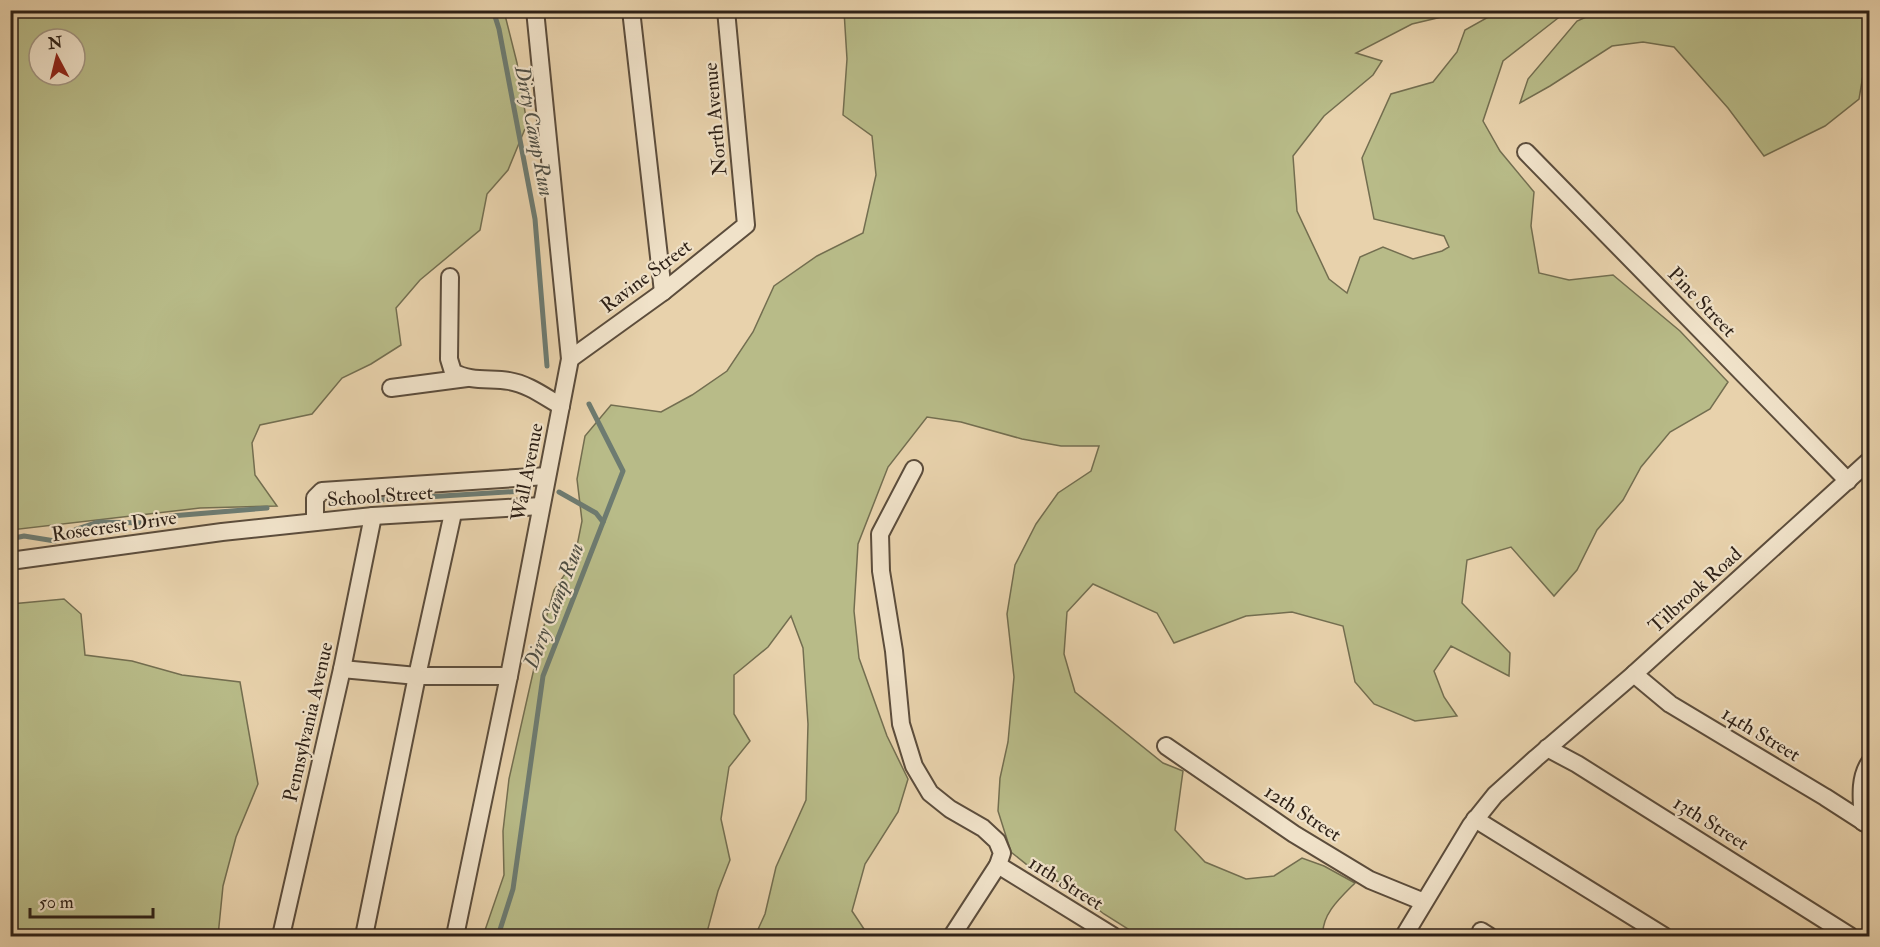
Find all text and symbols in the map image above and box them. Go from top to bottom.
north arrow [27,27,87,87]
text: N [46,32,64,54]
street label: North Avenue [698,61,732,177]
water label: Dirty Camp Run [508,62,560,199]
street label: Ravine Street [596,233,697,318]
street label: Pine Street [1662,262,1742,343]
street label: Wall Avenue [505,421,549,524]
street label: School Street [326,480,434,512]
street label: Rosecrest Drive [50,505,178,547]
water label: Dirty Camp Run [517,539,590,674]
street label: Tilbrook Road [1643,542,1747,638]
street label: Pennsylvania Avenue [277,640,339,804]
street label: 14th Street [1717,701,1805,767]
street label: 12th Street [1260,779,1347,847]
street label: 13th Street [1669,790,1754,856]
street label: 11th Street [1024,850,1109,916]
scale bar [30,881,153,919]
text: 50 m [39,891,74,914]

